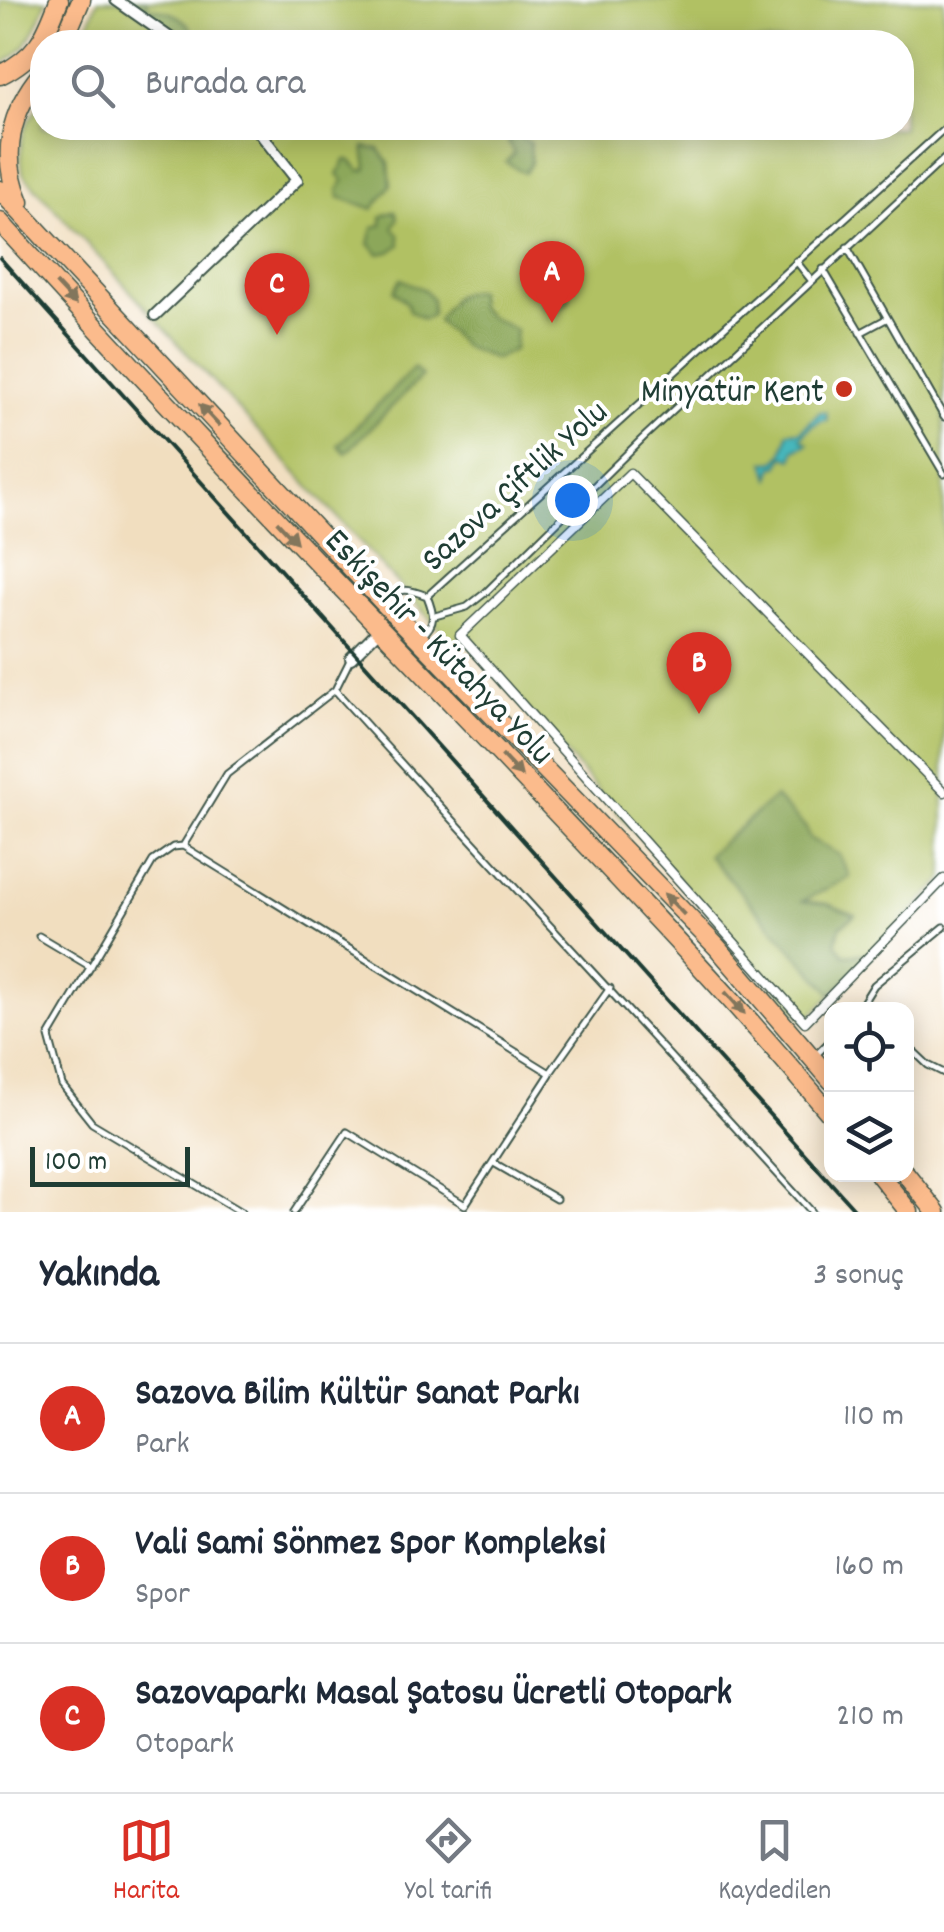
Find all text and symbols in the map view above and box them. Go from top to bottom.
search box [30,30,914,140]
icon: search [65,58,120,113]
text: Burada ara [145,58,305,113]
pin: A [520,240,584,323]
pin: C [244,252,310,335]
one-way arrow [54,281,76,306]
place label: Minyatür Kent [641,369,824,419]
marker: Minyatür Kent [833,378,855,400]
street label: Sazova Çiftlik Yolu [412,390,621,585]
one-way arrow [198,403,221,427]
your location [547,475,598,526]
one-way arrow [275,519,298,543]
street label: Eskişehir - Kütahya Yolu [311,519,564,778]
pin: B [666,632,732,714]
one-way arrow [500,754,523,778]
one-way arrow [663,892,686,916]
one-way arrow [723,991,746,1015]
map controls [824,1002,914,1182]
button: locate [824,1002,914,1092]
button: layers [824,1092,914,1182]
scale bar [30,1142,190,1186]
text: 100 m [45,1144,107,1184]
text: Yakında [40,1247,159,1307]
text: 3 sonuç [813,1254,904,1300]
text: Sazova Bilim Kültür Sanat Parkı [135,1368,580,1423]
text: A [64,1395,81,1441]
text: 110 m [843,1395,904,1441]
text: Park [135,1423,190,1469]
text: Vali Sami Sönmez Spor Kompleksi [135,1518,606,1573]
text: B [65,1545,80,1591]
text: 160 m [835,1545,904,1591]
text: Spor [135,1573,190,1619]
text: Sazovaparkı Masal Şatosu Ücretli Otopark [135,1668,732,1723]
text: C [65,1695,80,1741]
text: 210 m [836,1695,904,1741]
text: Otopark [135,1723,234,1769]
tab: Harita [113,1813,179,1913]
tab: Yol tarifi [405,1813,493,1913]
tab: Kaydedilen [718,1813,831,1913]

